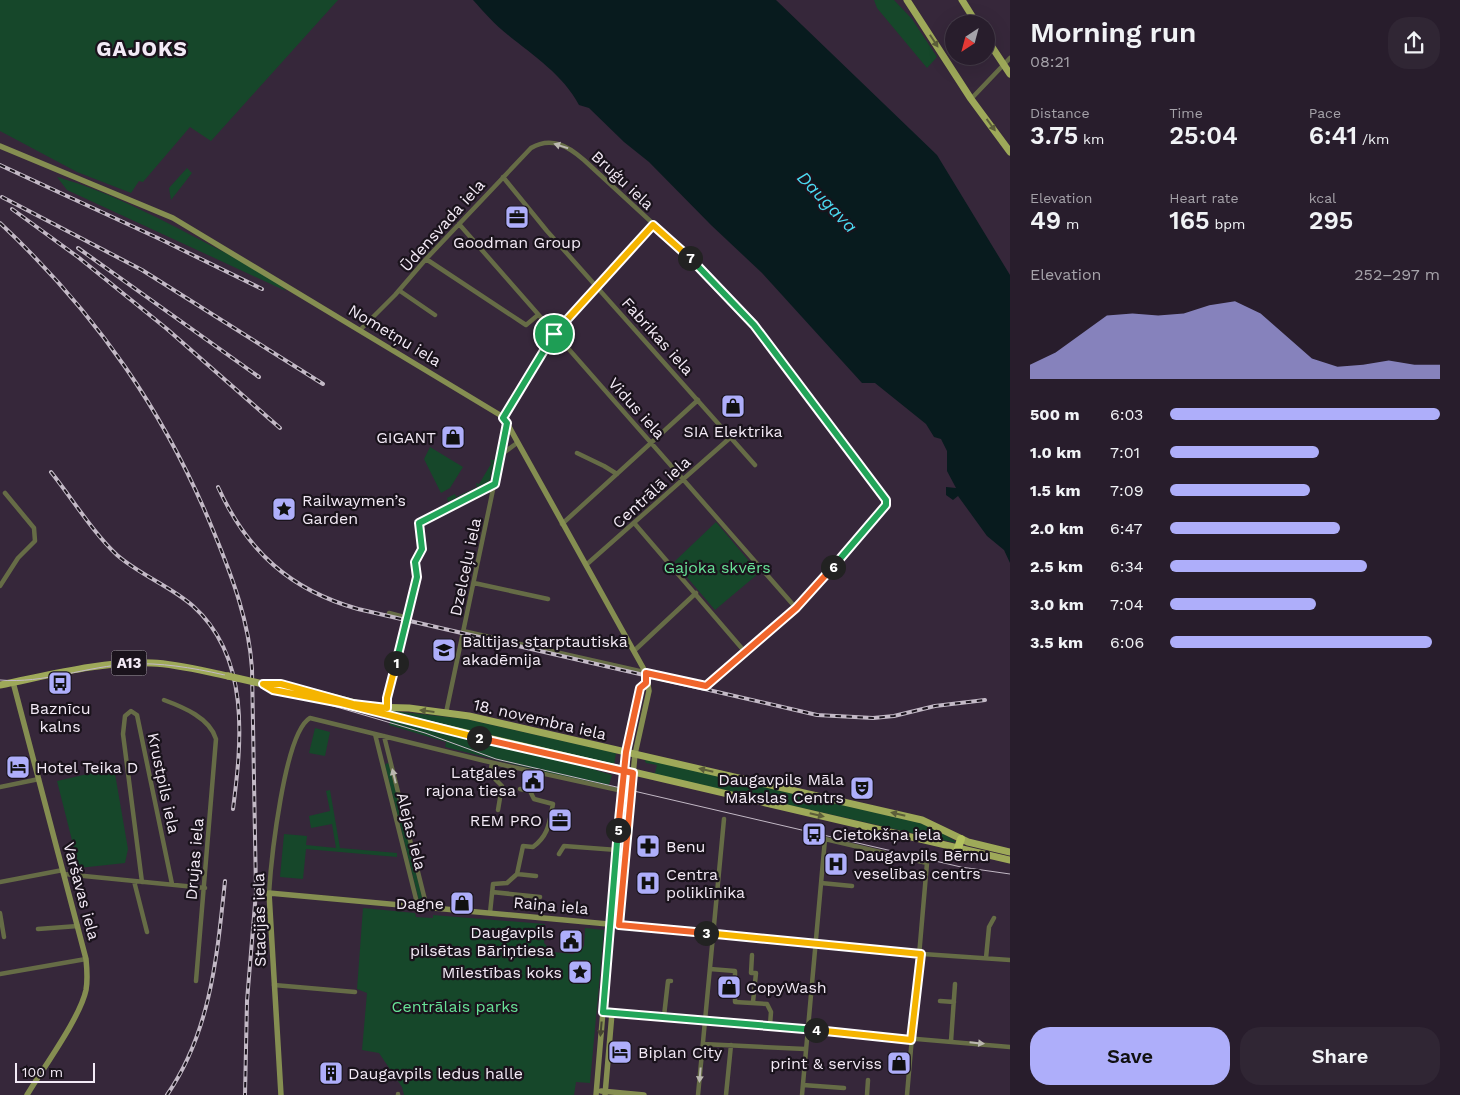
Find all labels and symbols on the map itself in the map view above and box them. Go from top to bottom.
north arrow [945,15,995,65]
one-way arrow [929,34,939,48]
district label: GAJOKS [96,36,188,61]
one-way arrow [986,118,996,132]
one-way arrow [553,141,568,149]
street label: Bruģu iela [588,147,658,214]
water label: Daugava [793,167,862,237]
street label: Ūdensvada iela [396,175,489,275]
office icon: Goodman Group [504,204,530,230]
place label: Goodman Group [453,233,581,252]
pin: 7 [678,246,702,270]
street label: Fabrikas iela [618,294,698,379]
street label: Nometņu iela [345,300,445,371]
pin [533,313,575,355]
street label: Vidus iela [604,374,669,443]
shop icon: SIA Elektrika [720,393,746,419]
place label: SIA Elektrika [683,422,783,441]
shop icon: GIGANT [440,424,466,450]
place label: GIGANT [376,428,436,447]
street label: Centrālā iela [608,452,694,532]
place label: Railwaymen’s Garden [302,491,406,528]
place icon: Railwaymen’s Garden [271,496,297,522]
street label: Dzelceļu iela [446,516,485,618]
pin: 6 [820,554,846,580]
park label: Gajoka skvērs [663,558,771,577]
place label: Baltijas starptautiskā akadēmija [462,632,628,669]
school or university icon: Baltijas starptautiskā akadēmija [431,637,457,663]
road number: A13 [112,650,146,676]
pin: 1 [384,650,408,676]
bus stop icon: Baznīcu kalns [47,670,73,696]
street label: 18. novembra iela [471,695,608,744]
place label: Baznīcu kalns [29,699,91,736]
one-way arrow [419,706,435,714]
pin: 2 [466,726,492,750]
street label: Krustpils iela [144,731,183,835]
hotel icon: Hotel Teika D [5,754,31,780]
place label: Hotel Teika D [36,758,138,777]
place label: Latgales rajona tiesa [425,763,516,800]
one-way arrow [698,766,713,774]
one-way arrow [390,768,398,783]
public building icon: Latgales rajona tiesa [520,768,546,794]
place label: Daugavpils Māla Mākslas Centrs [718,770,844,807]
theatre icon: Daugavpils Māla Mākslas Centrs [849,775,875,801]
street label: Alejas iela [393,790,430,872]
office icon: REM PRO [547,807,573,833]
one-way arrow [891,810,906,818]
place label: REM PRO [470,811,542,830]
one-way arrow [809,811,824,819]
street label: Drujas iela [181,817,208,901]
pin: 5 [606,818,630,842]
bus stop icon: Cietokšņa iela [801,821,827,847]
place label: Cietokšņa iela [832,825,941,844]
pharmacy icon: Benu [635,833,661,859]
place label: Benu [666,837,705,856]
street label: Varšavas iela [59,840,104,942]
place label: Daugavpils Bērnu veselības centrs [854,846,989,883]
hospital icon: Daugavpils Bērnu veselības centrs [823,851,849,877]
place label: Centra poliklīnika [666,865,745,902]
hospital icon: Centra poliklīnika [635,870,661,896]
street label: Stacijas iela [249,873,270,967]
shop icon: Dagne [449,890,475,916]
street label: Raiņa iela [513,893,589,918]
place label: Dagne [396,894,444,913]
pin: 3 [694,920,718,946]
place label: Daugavpils pilsētas Bāriņtiesa [410,923,554,960]
public building icon: Daugavpils pilsētas Bāriņtiesa [558,928,584,954]
place icon: Mīlestības koks [567,959,593,985]
place label: Mīlestības koks [442,963,562,982]
shop icon: CopyWash [716,974,742,1000]
place label: CopyWash [746,978,827,997]
park label: Centrālais parks [391,997,519,1016]
pin: 4 [804,1018,828,1042]
one-way arrow [597,1021,605,1037]
hotel icon: Biplan City [607,1039,633,1065]
one-way arrow [970,1039,986,1047]
place label: Biplan City [638,1043,723,1062]
shop icon: print & serviss [886,1050,912,1076]
place label: print & serviss [770,1054,882,1073]
scale bar [15,1060,95,1083]
building icon: Daugavpils ledus halle [318,1060,344,1086]
place label: Daugavpils ledus halle [348,1064,523,1083]
one-way arrow [696,1067,704,1083]

